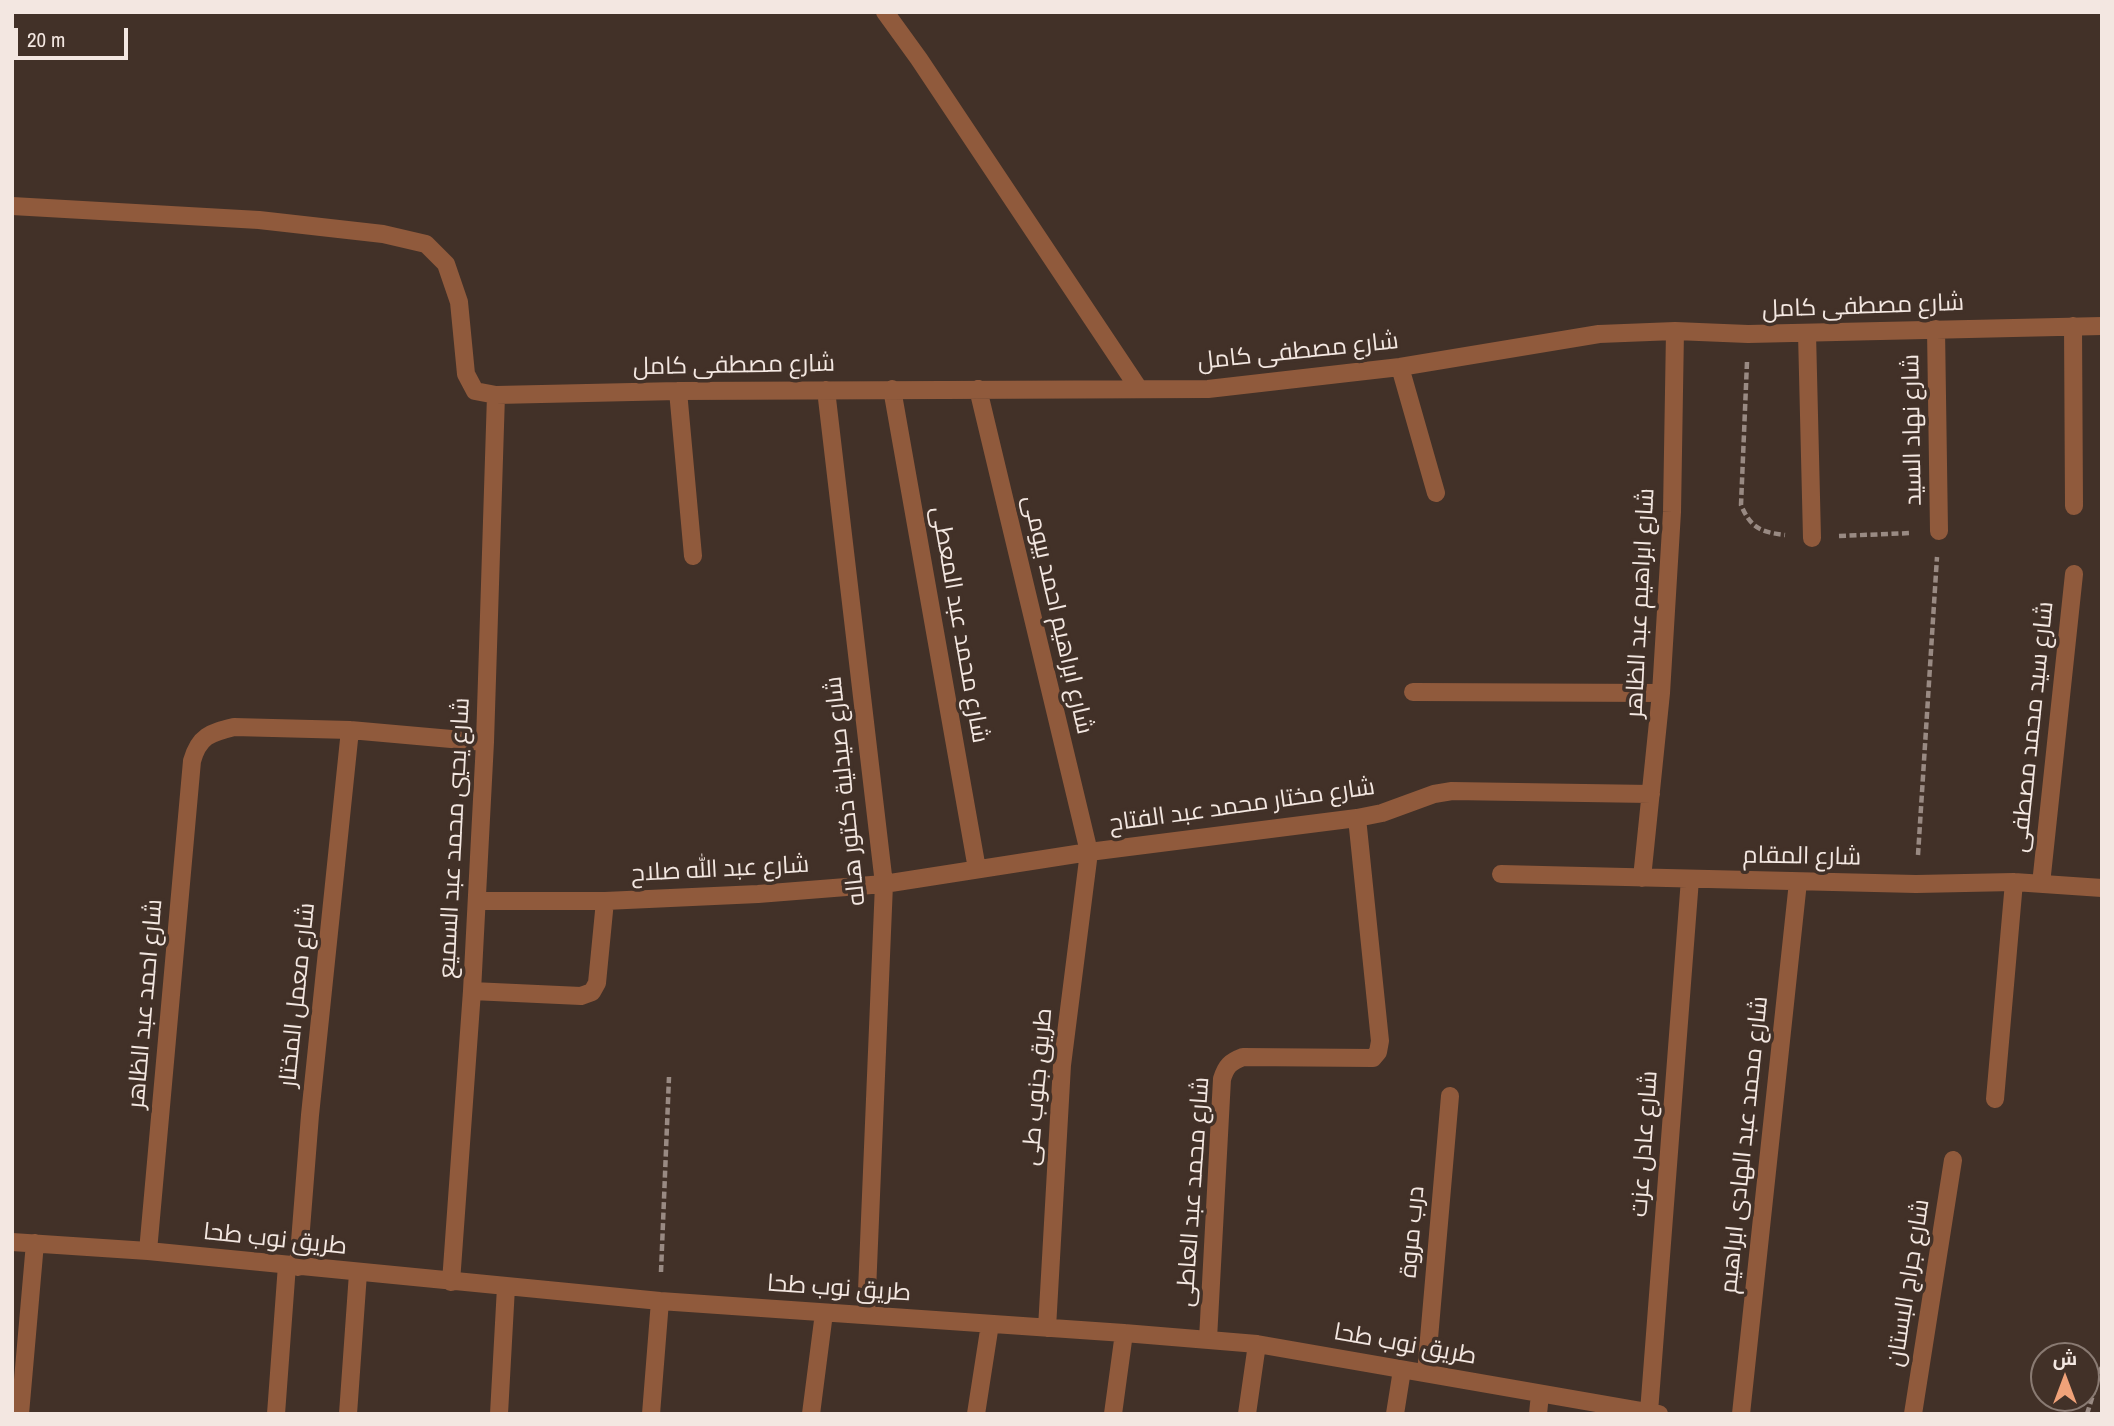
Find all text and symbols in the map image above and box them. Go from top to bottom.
scale bar [18,14,131,58]
text: 20 m [27,25,65,54]
street label: شارع مصطفى كامل [1762,289,1964,325]
street label: شارع مصطفى كامل [1196,327,1400,377]
street label: شارع مصطفى كامل [633,350,835,382]
street label: شارع نهاد السيد [1897,354,1929,506]
street label: شارع ابراهيم عبد الظاهر [1621,487,1661,719]
street label: شارع ابراهيم احمد بيومى [1016,493,1098,737]
street label: شارع محمد عبد المعطى [924,504,994,746]
street label: شارع سيد محمد مصطفى [2006,600,2060,854]
street label: شارع صيدلية دكتور هاله [820,675,872,907]
street label: شارع يحيي محمد عبد السميع [433,697,477,979]
street label: شارع مختار محمد عبد الفتاح [1107,773,1377,839]
street label: شارع المقام [1742,842,1862,872]
street label: شارع عبد الله صلاح [630,851,810,889]
street label: شارع احمد عبد الظاهر [122,898,170,1110]
street label: شارع معمل المختار [274,901,322,1089]
street label: شارع محمد عبد الهادى ابراهيم [1715,995,1775,1295]
street label: طريق جنوب طى [1017,1007,1059,1167]
street label: شارع عادل عزت [1626,1070,1664,1218]
street label: شارع محمد عبد العاطى [1172,1076,1216,1308]
street label: درب مروة [1395,1185,1431,1279]
street label: شارع جراج البستان [1882,1197,1936,1369]
street label: طريق نوب طحا [202,1218,348,1262]
street label: طريق نوب طحا [766,1270,912,1308]
street label: طريق نوب طحا [1331,1318,1479,1372]
north arrow [2030,1342,2100,1412]
text: ش [2053,1345,2077,1371]

